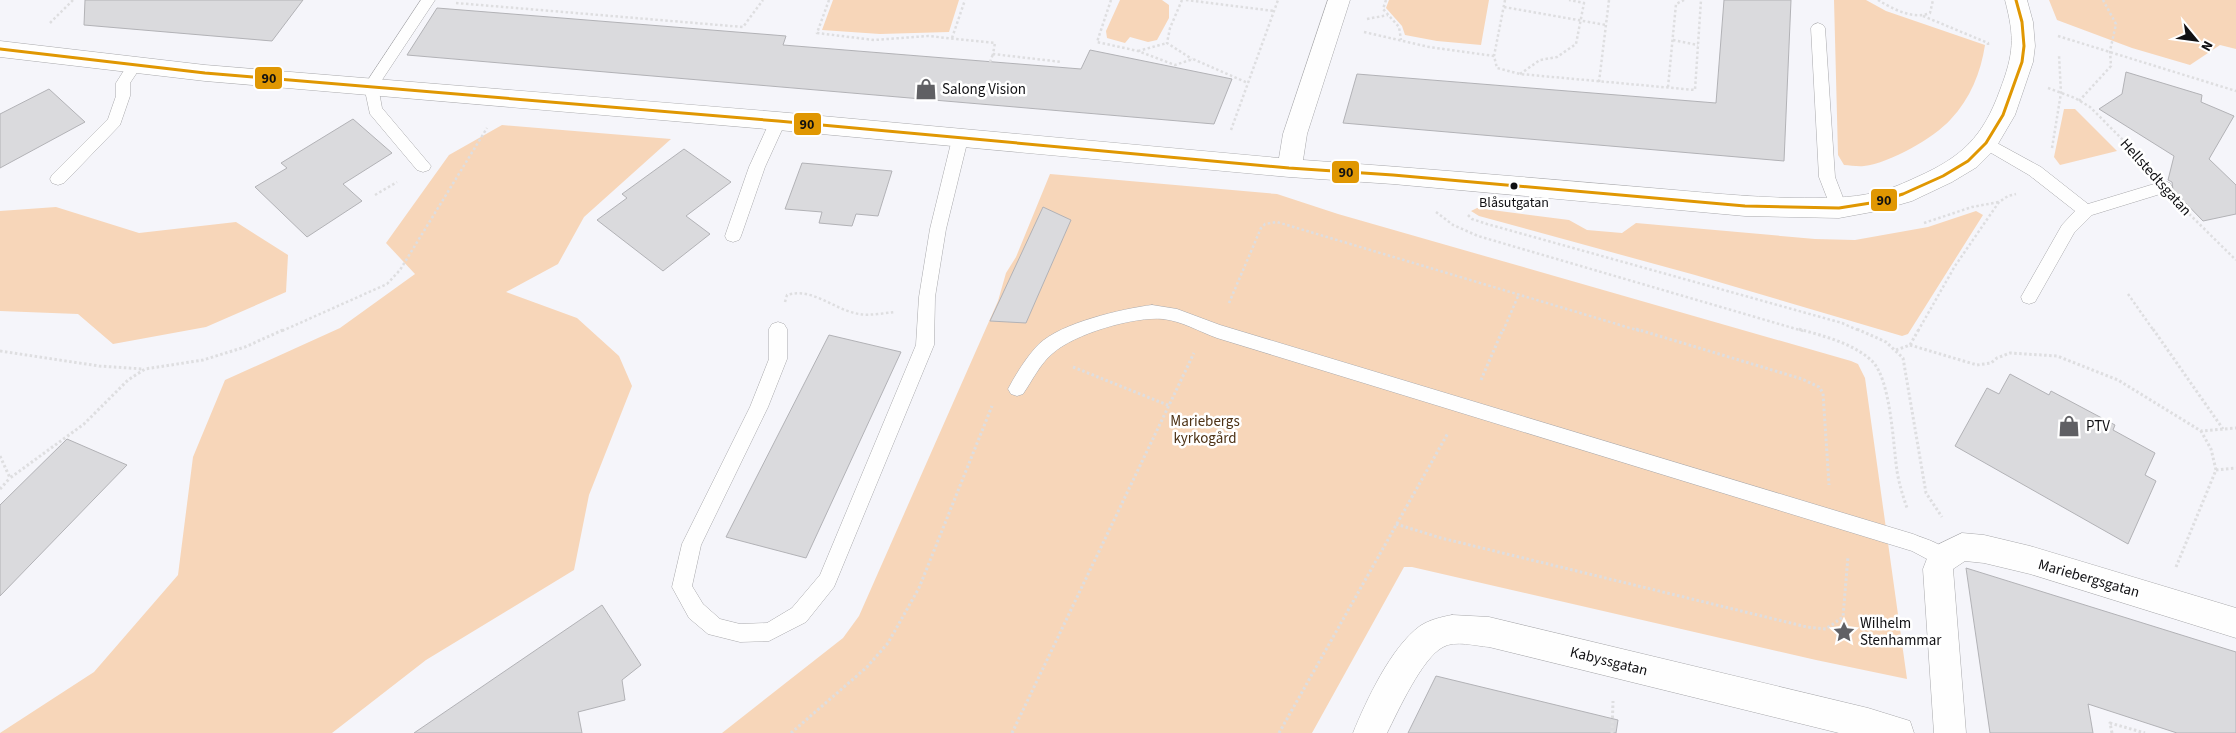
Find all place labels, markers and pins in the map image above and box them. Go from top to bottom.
shop icon: Salong Vision [913,76,939,102]
place label: Salong Vision [942,79,1026,100]
marker: Blåsutgatan [1509,181,1519,191]
place label: Blåsutgatan [1479,193,1549,213]
shop icon: PTV [2056,413,2082,439]
place label: PTV [2086,416,2110,437]
place label: Wilhelm Stenhammar [1860,613,1942,651]
place icon: Wilhelm Stenhammar [1831,619,1857,645]

